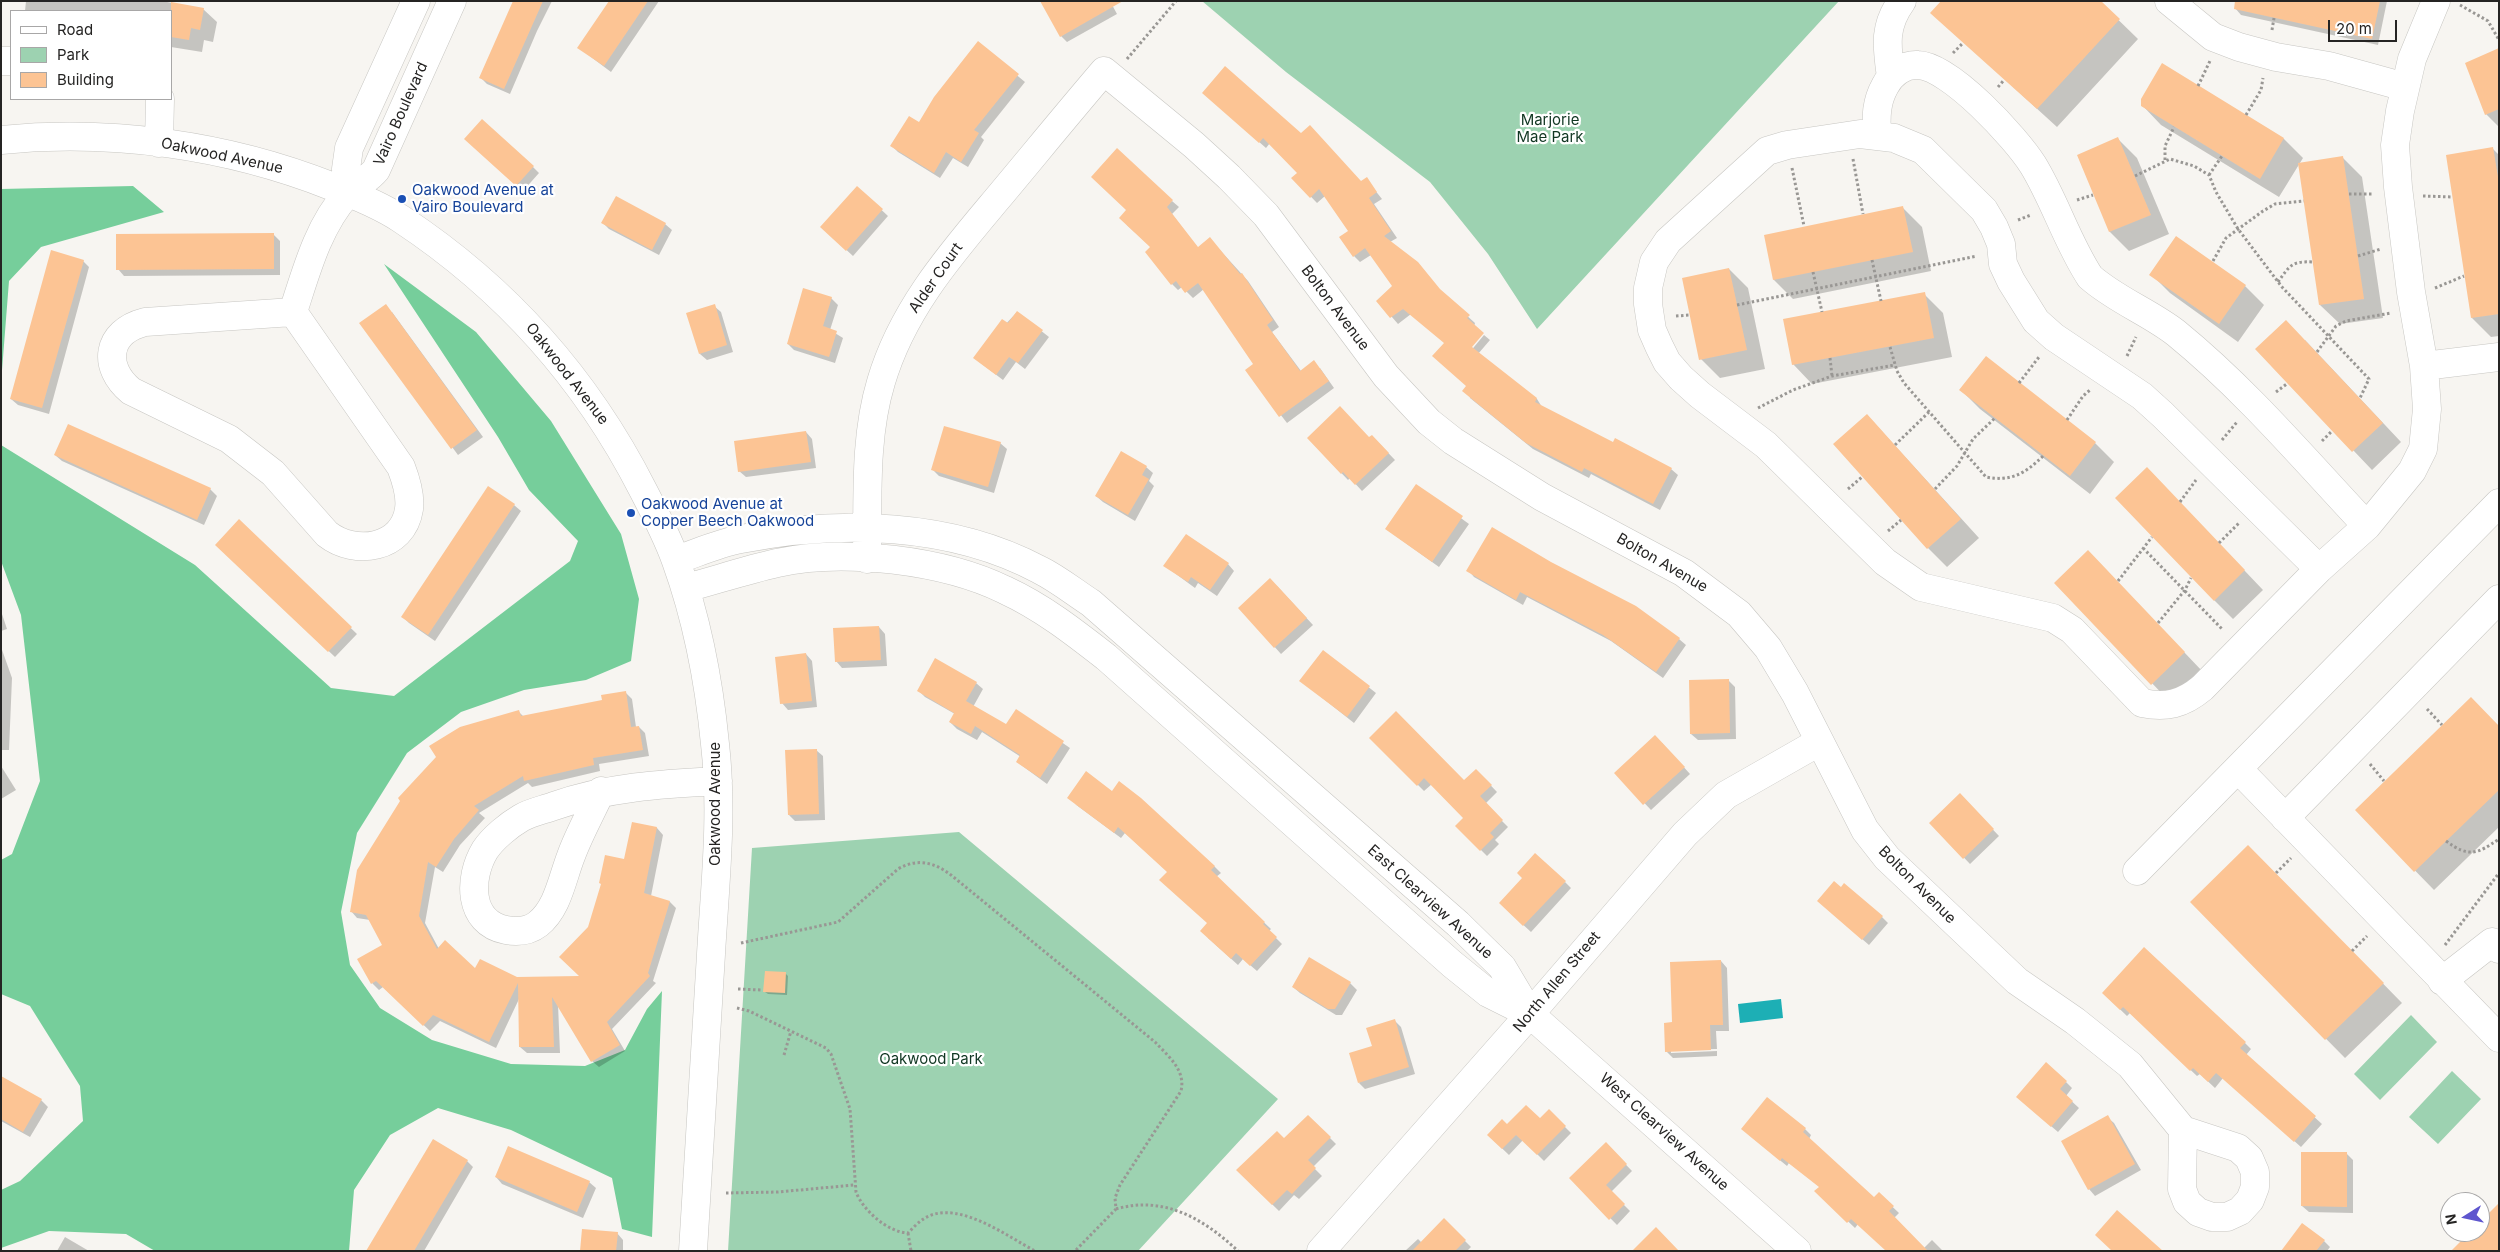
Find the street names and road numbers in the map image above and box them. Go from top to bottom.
street label: Vairo Boulevard [370,59,432,169]
street label: Oakwood Avenue [159,134,285,178]
street label: Alder Court [905,240,967,316]
street label: Bolton Avenue [1297,262,1373,354]
street label: Oakwood Avenue [522,320,612,428]
street label: Bolton Avenue [1613,530,1711,596]
street label: Oakwood Avenue [706,742,724,866]
street label: East Clearview Avenue [1364,841,1496,963]
street label: Bolton Avenue [1875,843,1959,927]
street label: North Allen Street [1510,928,1604,1036]
street label: West Clearview Avenue [1596,1069,1732,1195]

